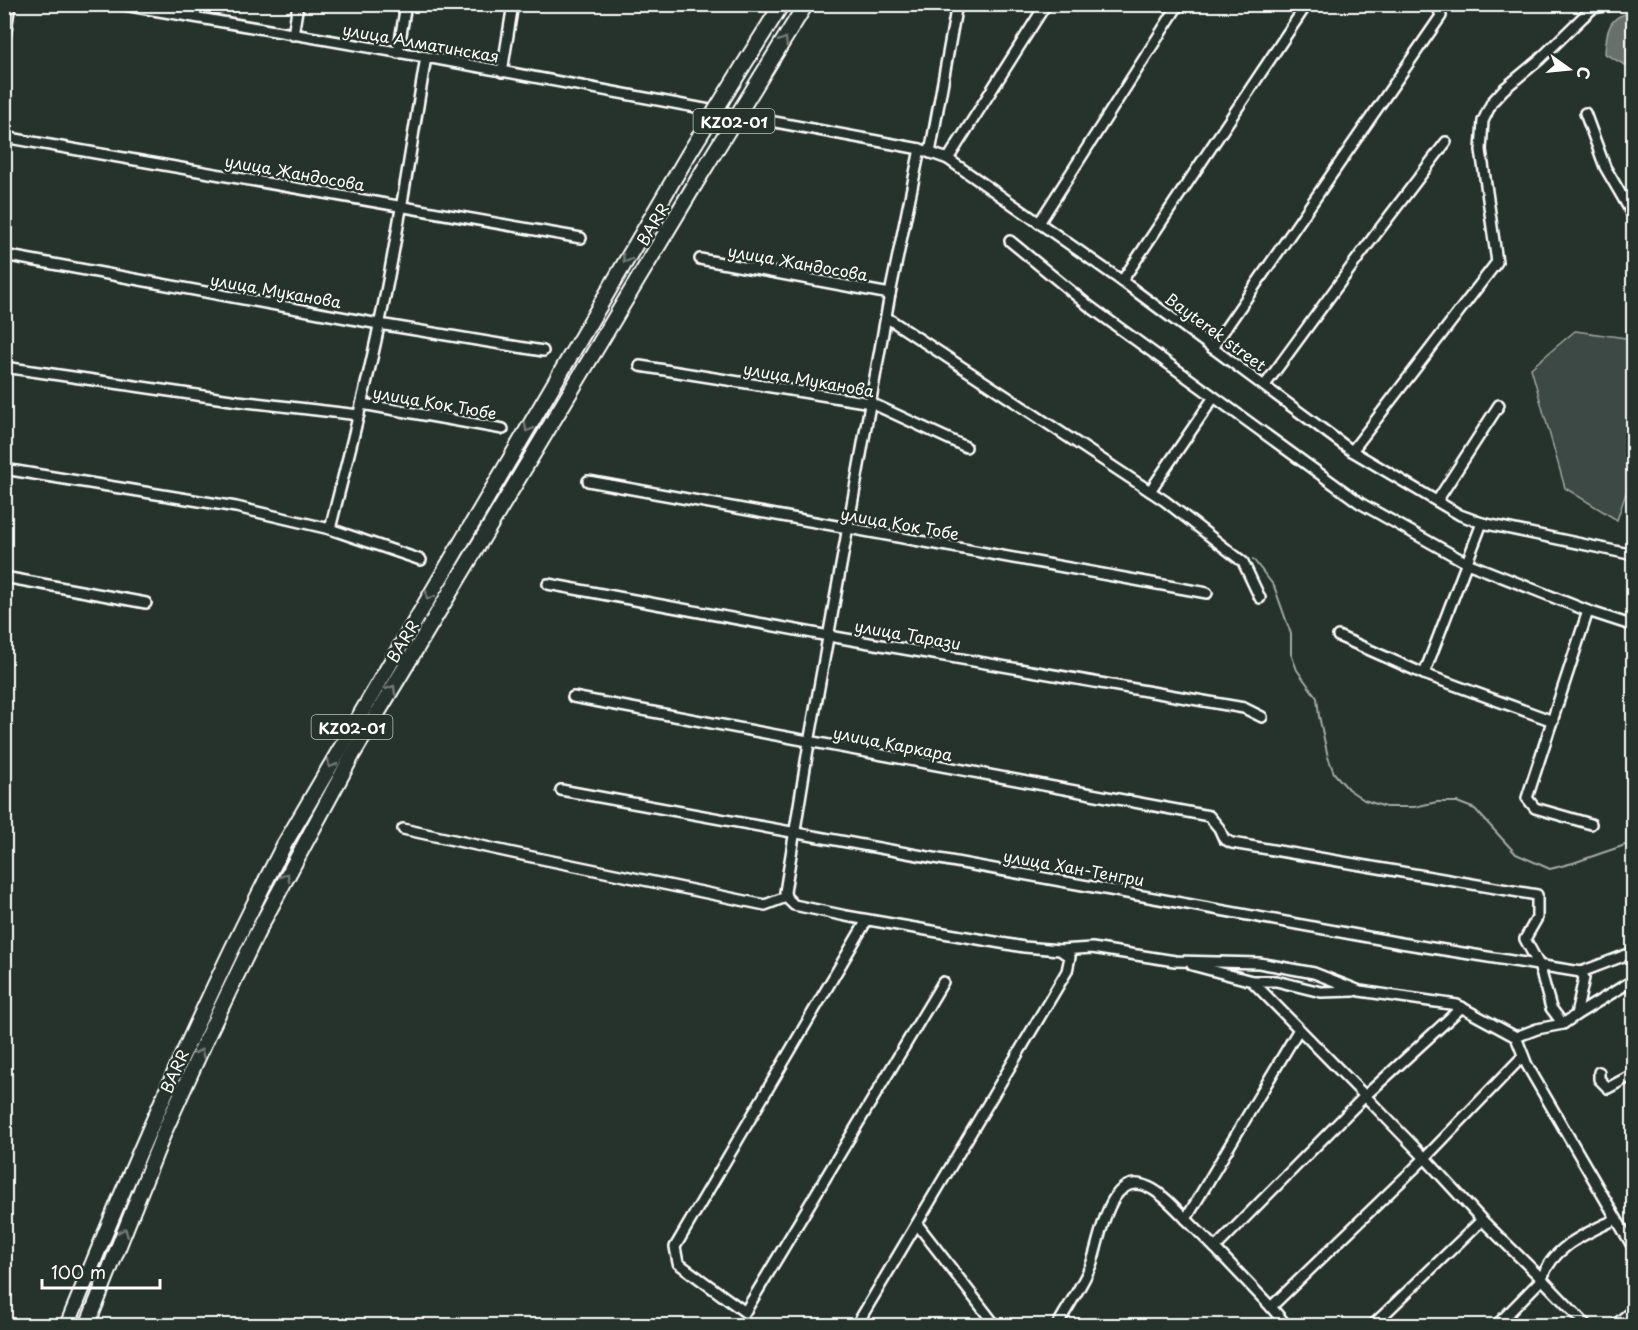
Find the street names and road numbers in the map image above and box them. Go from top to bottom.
street label: улица Алматинская [341,16,501,68]
road number: KZ02-01 [694,109,774,133]
street label: улица Жандосова [223,148,367,196]
street label: BARR [630,198,674,250]
street label: улица Жандосова [726,238,870,286]
street label: улица Муканова [209,267,343,313]
street label: Bayterek street [1160,286,1272,376]
street label: улица Муканова [742,356,876,402]
street label: улица Кок Тюбе [371,379,499,425]
street label: улица Кок Тобе [839,501,961,545]
street label: улица Тарази [853,613,963,655]
street label: BARR [380,615,424,667]
road number: KZ02-01 [312,715,392,739]
street label: улица Каркара [831,720,955,766]
street label: улица Хан-Тенгри [1002,843,1146,891]
street label: BARR [154,1045,194,1097]

